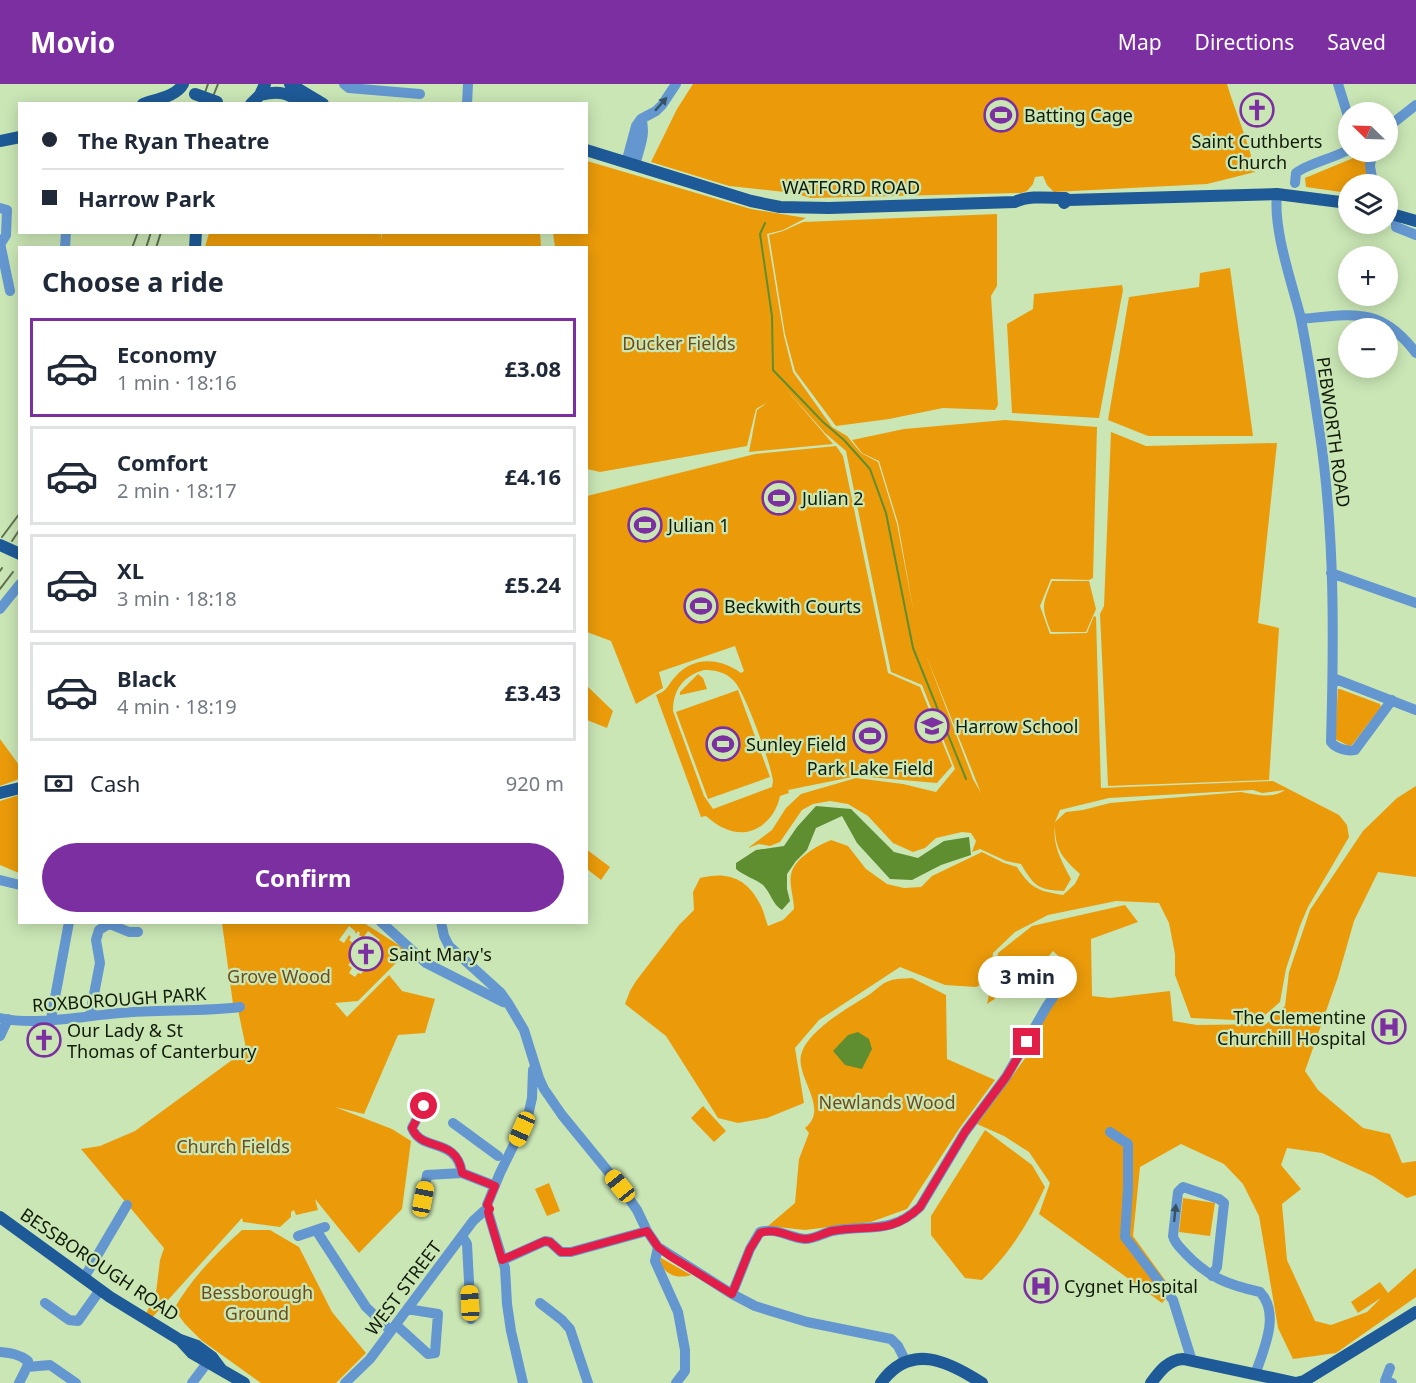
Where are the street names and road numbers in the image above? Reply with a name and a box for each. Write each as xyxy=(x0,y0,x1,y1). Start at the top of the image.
street label: WATFORD ROAD xyxy=(782,175,920,199)
street label: PEBWORTH ROAD xyxy=(1312,355,1356,509)
street label: ROXBOROUGH PARK xyxy=(31,981,208,1017)
street label: BESSBOROUGH ROAD xyxy=(16,1202,184,1326)
street label: WEST STREET xyxy=(360,1236,446,1340)

